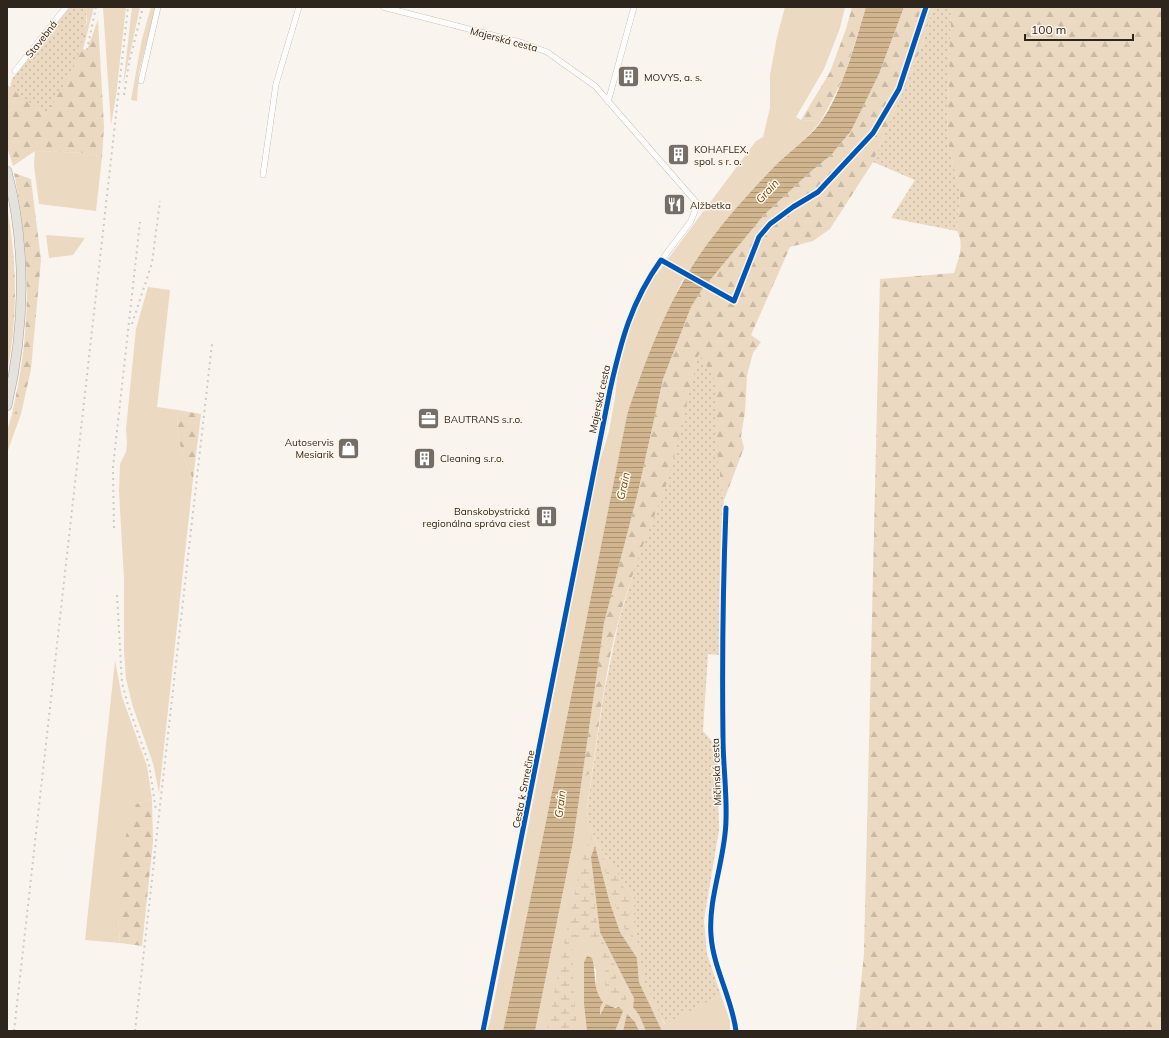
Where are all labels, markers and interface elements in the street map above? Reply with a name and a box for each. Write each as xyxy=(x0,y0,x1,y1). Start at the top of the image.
scale bar xyxy=(1025,16,1133,42)
street label: Stavebná xyxy=(23,18,60,61)
text: 100 m xyxy=(1031,22,1066,37)
street label: Majerská cesta xyxy=(469,24,539,55)
building icon: MOVYS, a. s. xyxy=(616,64,642,90)
place label: MOVYS, a. s. xyxy=(644,71,702,84)
building icon: KOHAFLEX, spol. s r. o. xyxy=(666,142,692,168)
place label: KOHAFLEX, spol. s r. o. xyxy=(694,143,749,168)
water label: Grain xyxy=(753,176,781,206)
restaurant icon: Alžbetka xyxy=(662,192,688,218)
place label: Alžbetka xyxy=(690,199,731,212)
street label: Majerská cesta xyxy=(586,364,613,434)
office icon: BAUTRANS s.r.o. xyxy=(416,406,442,432)
place label: BAUTRANS s.r.o. xyxy=(444,413,522,426)
shop icon: Autoservis Mesiarik xyxy=(336,435,362,461)
place label: Autoservis Mesiarik xyxy=(285,436,335,461)
building icon: Cleaning s.r.o. xyxy=(411,445,437,471)
place label: Cleaning s.r.o. xyxy=(440,452,504,465)
water label: Grain xyxy=(613,471,633,501)
building icon: Banskobystrická regionálna správa ciest xyxy=(533,504,559,530)
place label: Banskobystrická regionálna správa ciest xyxy=(423,505,530,530)
street label: Mičinská cesta xyxy=(709,738,724,806)
street label: Cesta k Smrečine xyxy=(510,749,537,829)
water label: Grain xyxy=(551,789,569,819)

